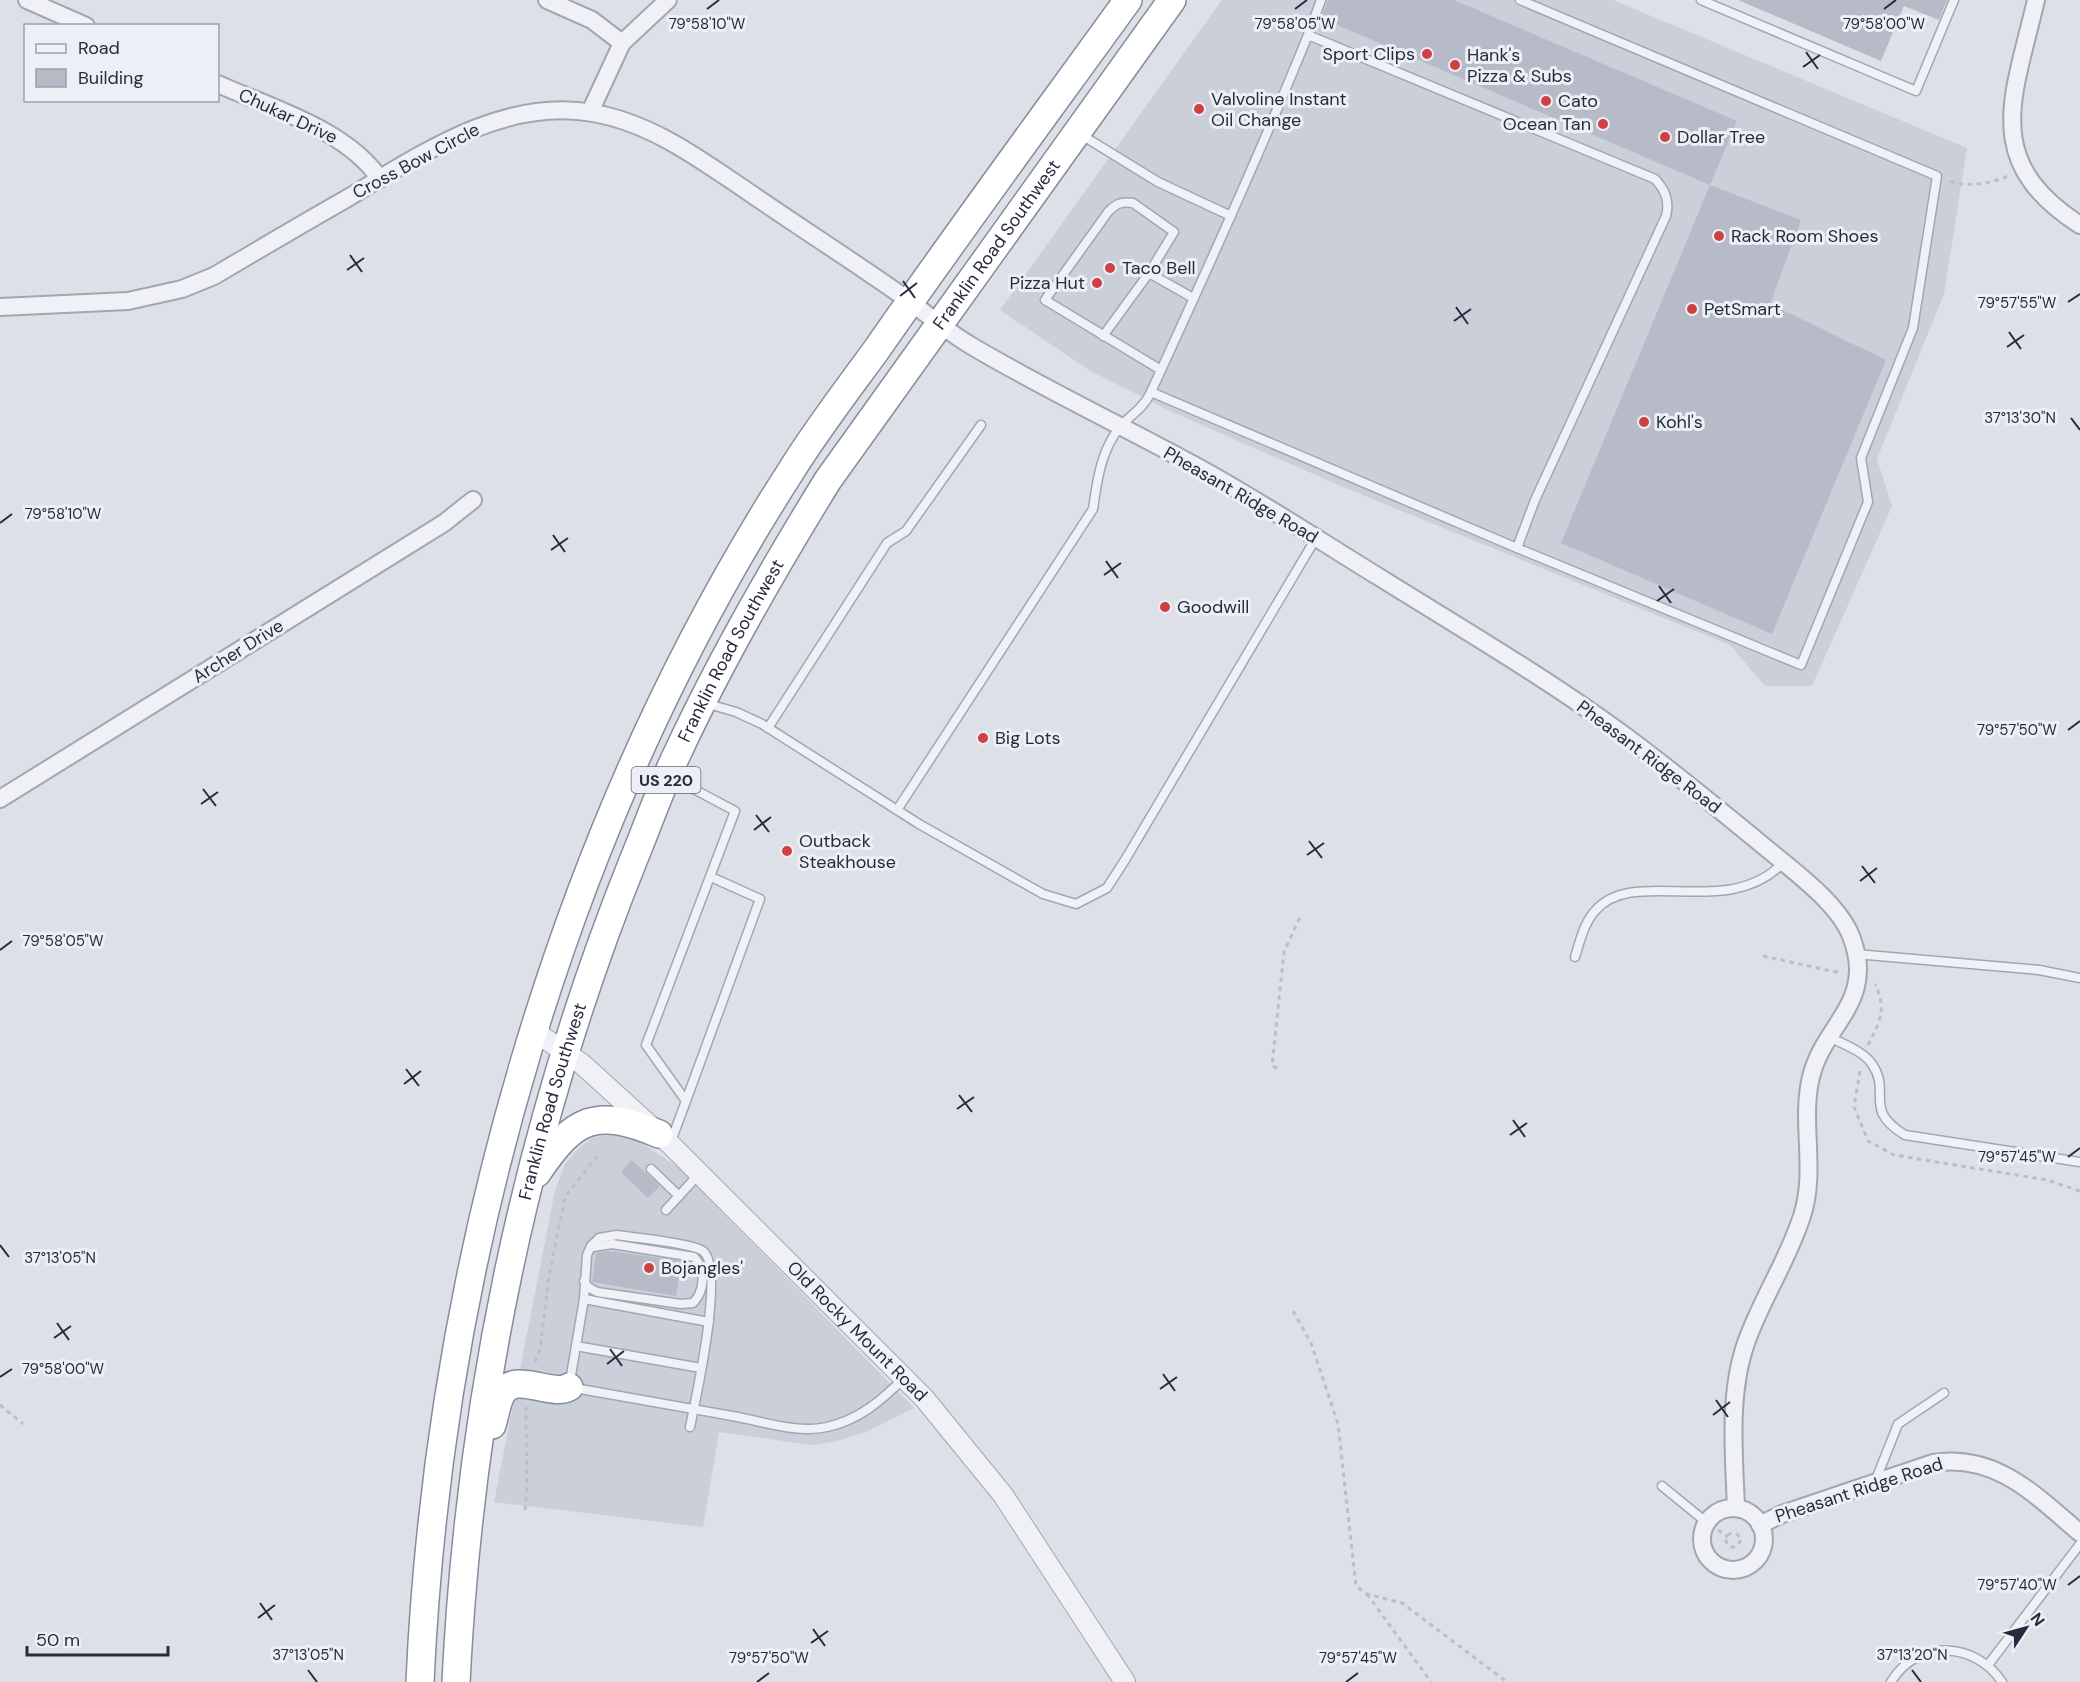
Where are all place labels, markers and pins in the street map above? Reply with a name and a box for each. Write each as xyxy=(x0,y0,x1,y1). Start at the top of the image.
place label: Sport Clips xyxy=(1323,42,1415,66)
place label: Hank's Pizza & Subs xyxy=(1467,43,1572,88)
marker: Sport Clips xyxy=(1420,47,1434,61)
marker: Hank's Pizza & Subs xyxy=(1448,58,1462,72)
place label: Valvoline Instant Oil Change xyxy=(1211,87,1347,132)
place label: Cato xyxy=(1558,89,1598,113)
marker: Cato xyxy=(1539,94,1553,108)
marker: Valvoline Instant Oil Change xyxy=(1192,102,1206,116)
place label: Ocean Tan xyxy=(1503,112,1591,136)
marker: Ocean Tan xyxy=(1596,117,1610,131)
place label: Dollar Tree xyxy=(1677,125,1765,149)
marker: Dollar Tree xyxy=(1658,130,1672,144)
place label: Rack Room Shoes xyxy=(1731,224,1878,248)
marker: Rack Room Shoes xyxy=(1712,229,1726,243)
place label: Taco Bell xyxy=(1122,256,1195,280)
marker: Taco Bell xyxy=(1103,261,1117,275)
place label: Pizza Hut xyxy=(1010,271,1085,295)
marker: Pizza Hut xyxy=(1090,276,1104,290)
place label: PetSmart xyxy=(1704,297,1781,321)
marker: PetSmart xyxy=(1685,302,1699,316)
place label: Kohl's xyxy=(1656,410,1703,434)
marker: Kohl's xyxy=(1637,415,1651,429)
place label: Goodwill xyxy=(1177,595,1249,619)
marker: Goodwill xyxy=(1158,600,1172,614)
place label: Big Lots xyxy=(995,726,1061,750)
marker: Big Lots xyxy=(976,731,990,745)
place label: Outback Steakhouse xyxy=(799,829,896,874)
marker: Outback Steakhouse xyxy=(780,844,794,858)
place label: Bojangles' xyxy=(661,1256,743,1280)
marker: Bojangles' xyxy=(642,1261,656,1275)

